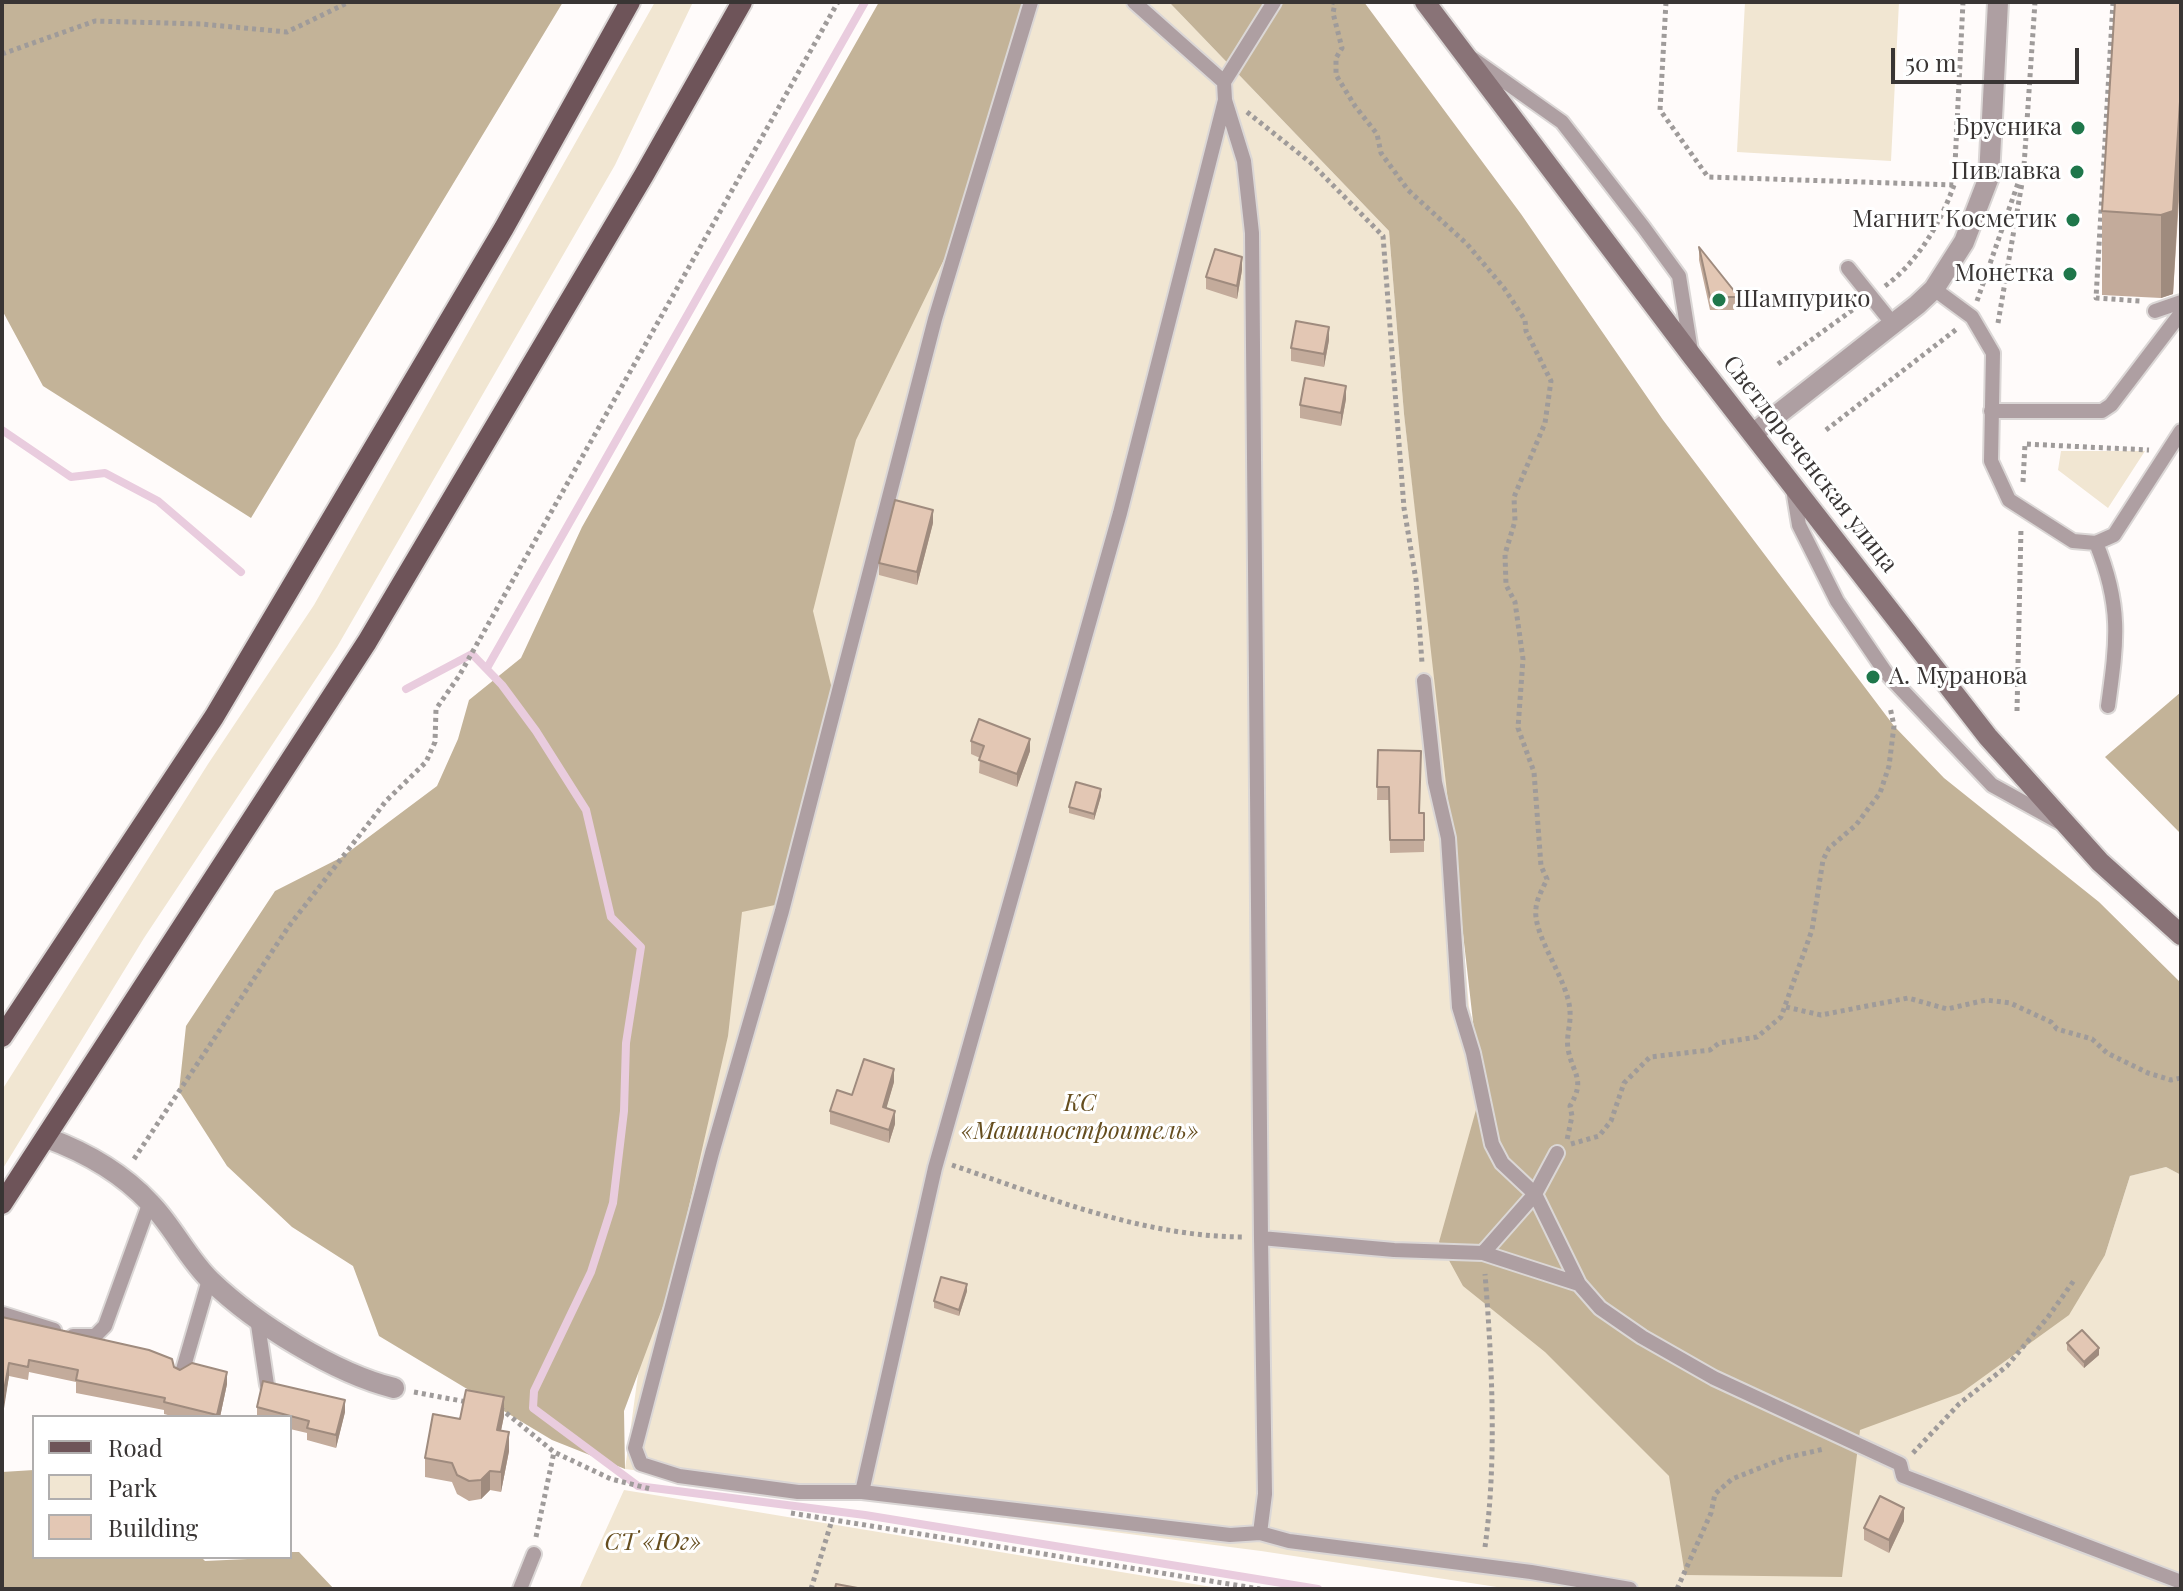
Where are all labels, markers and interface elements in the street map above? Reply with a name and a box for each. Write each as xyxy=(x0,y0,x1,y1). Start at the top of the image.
scale bar xyxy=(1895,32,2083,82)
text: 50 m xyxy=(1905,46,1957,78)
place label: Брусника xyxy=(1955,114,2062,142)
marker: Брусника xyxy=(2069,119,2087,137)
place label: Пивлавка xyxy=(1951,158,2061,186)
marker: Пивлавка xyxy=(2068,163,2086,181)
place label: Магнит Косметик xyxy=(1852,206,2057,234)
marker: Магнит Косметик xyxy=(2064,211,2082,229)
place label: Монетка xyxy=(1955,260,2054,288)
marker: Монетка xyxy=(2061,265,2079,283)
place label: Шампурико xyxy=(1735,286,1870,314)
marker: Шампурико xyxy=(1710,291,1728,309)
street label: Светлореченская улица xyxy=(1716,350,1904,578)
place label: А. Муранова xyxy=(1889,663,2028,691)
marker: А. Муранова xyxy=(1864,668,1882,686)
park label: КС «Машиностроитель» xyxy=(961,1090,1199,1146)
legend xyxy=(32,1415,292,1559)
text: Road xyxy=(108,1431,163,1463)
text: Park xyxy=(108,1471,157,1503)
text: Building xyxy=(108,1511,198,1543)
park label: СТ «Юг» xyxy=(605,1529,701,1557)

